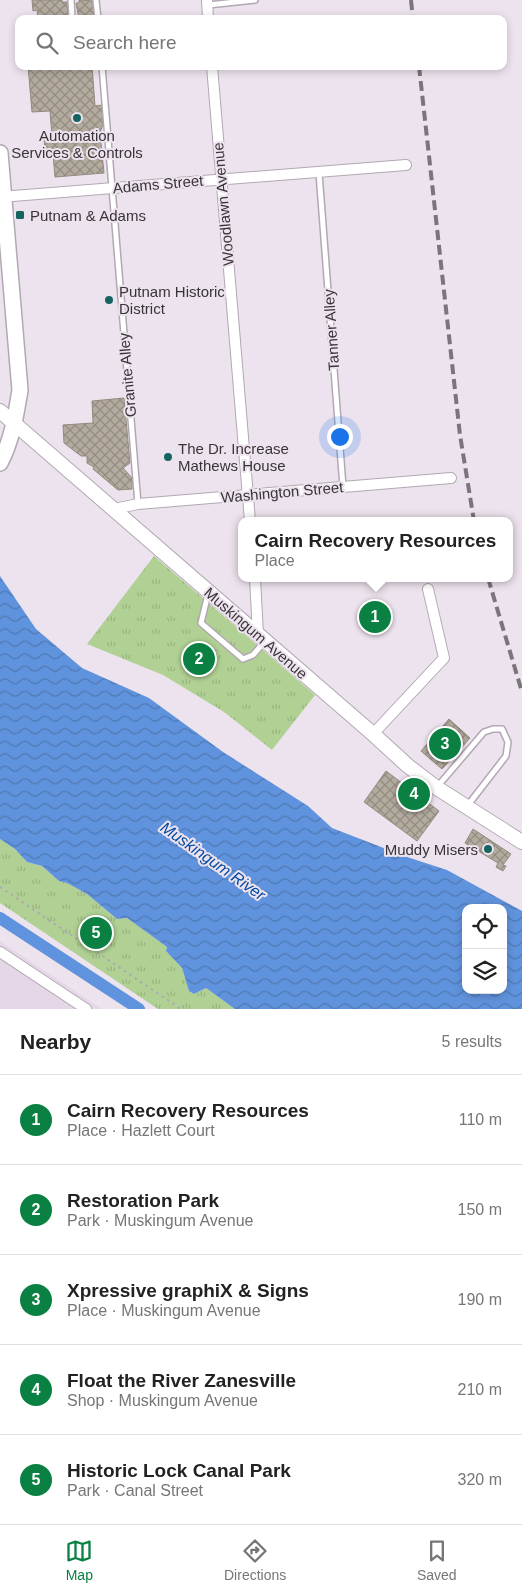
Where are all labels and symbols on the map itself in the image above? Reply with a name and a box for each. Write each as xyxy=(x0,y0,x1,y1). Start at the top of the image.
marker: Automation Services & Controls xyxy=(71,112,83,124)
place label: Automation Services & Controls xyxy=(11,127,143,161)
street label: Woodlawn Avenue xyxy=(209,142,237,266)
street label: Adams Street xyxy=(112,171,205,196)
place label: Putnam & Adams xyxy=(30,207,146,224)
marker: Putnam & Adams xyxy=(14,209,26,221)
place label: Putnam Historic District xyxy=(119,283,225,317)
street label: Tanner Alley xyxy=(320,288,342,371)
marker: Putnam Historic District xyxy=(103,294,115,306)
street label: Granite Alley xyxy=(115,331,139,418)
your location xyxy=(327,424,353,450)
place label: The Dr. Increase Mathews House xyxy=(178,440,289,474)
marker: The Dr. Increase Mathews House xyxy=(162,451,174,463)
street label: Washington Street xyxy=(220,478,345,506)
street label: Muskingum Avenue xyxy=(201,584,311,682)
pin: 1 xyxy=(359,598,391,636)
pin: 2 xyxy=(183,640,215,678)
pin: 3 xyxy=(429,725,461,763)
pin: 4 xyxy=(398,775,430,813)
water label: Muskingum River xyxy=(158,819,269,904)
place label: Muddy Misers xyxy=(385,841,478,858)
marker: Muddy Misers xyxy=(482,843,494,855)
pin: 5 xyxy=(80,914,112,952)

